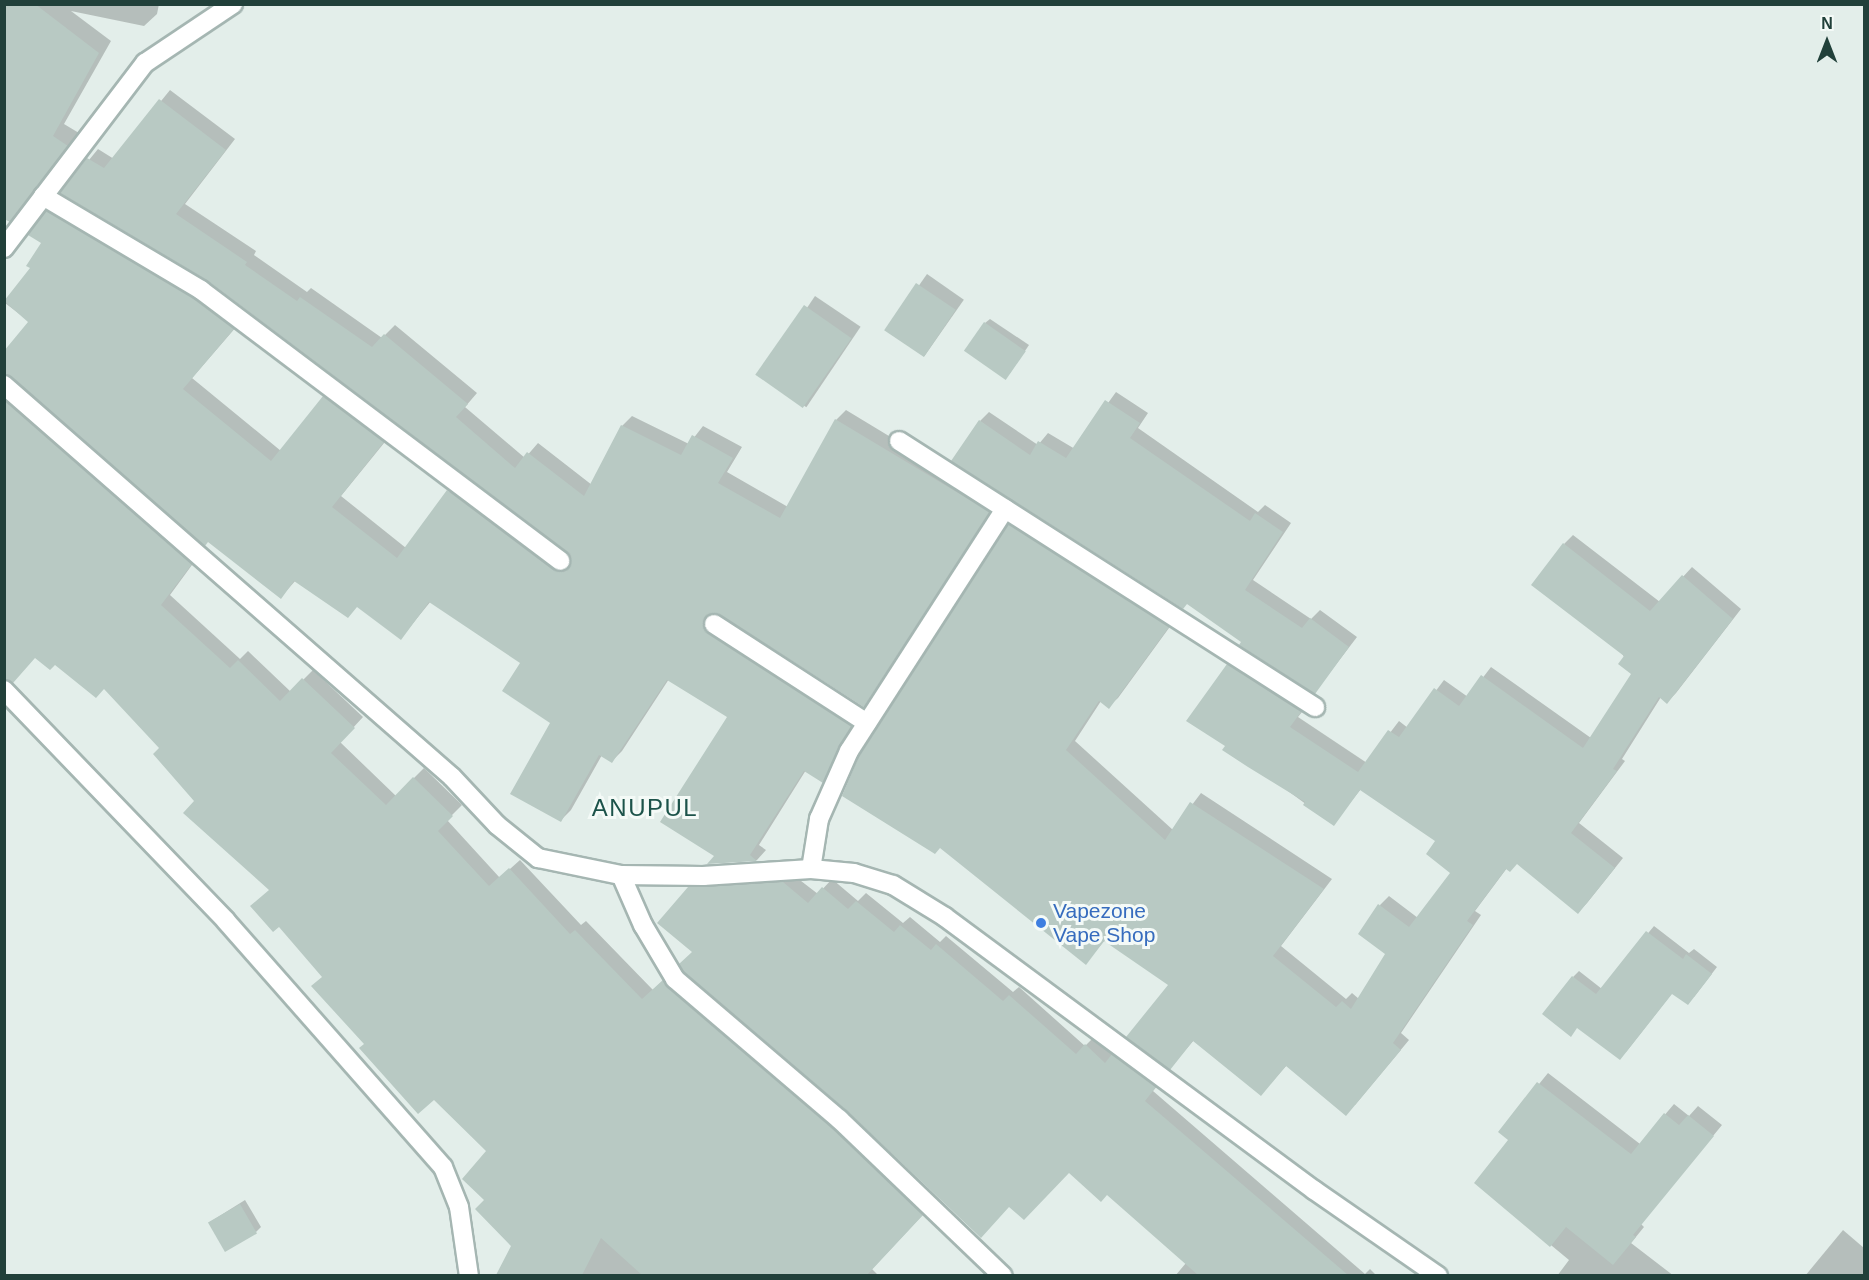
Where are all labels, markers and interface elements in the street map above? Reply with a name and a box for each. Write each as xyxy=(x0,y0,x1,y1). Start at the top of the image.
north arrow xyxy=(1797,12,1857,72)
text: N xyxy=(1821,15,1833,32)
district label: ANUPUL xyxy=(592,794,698,822)
place label: Vapezone Vape Shop xyxy=(1053,898,1155,948)
marker: Vapezone Vape Shop xyxy=(1034,916,1048,930)

